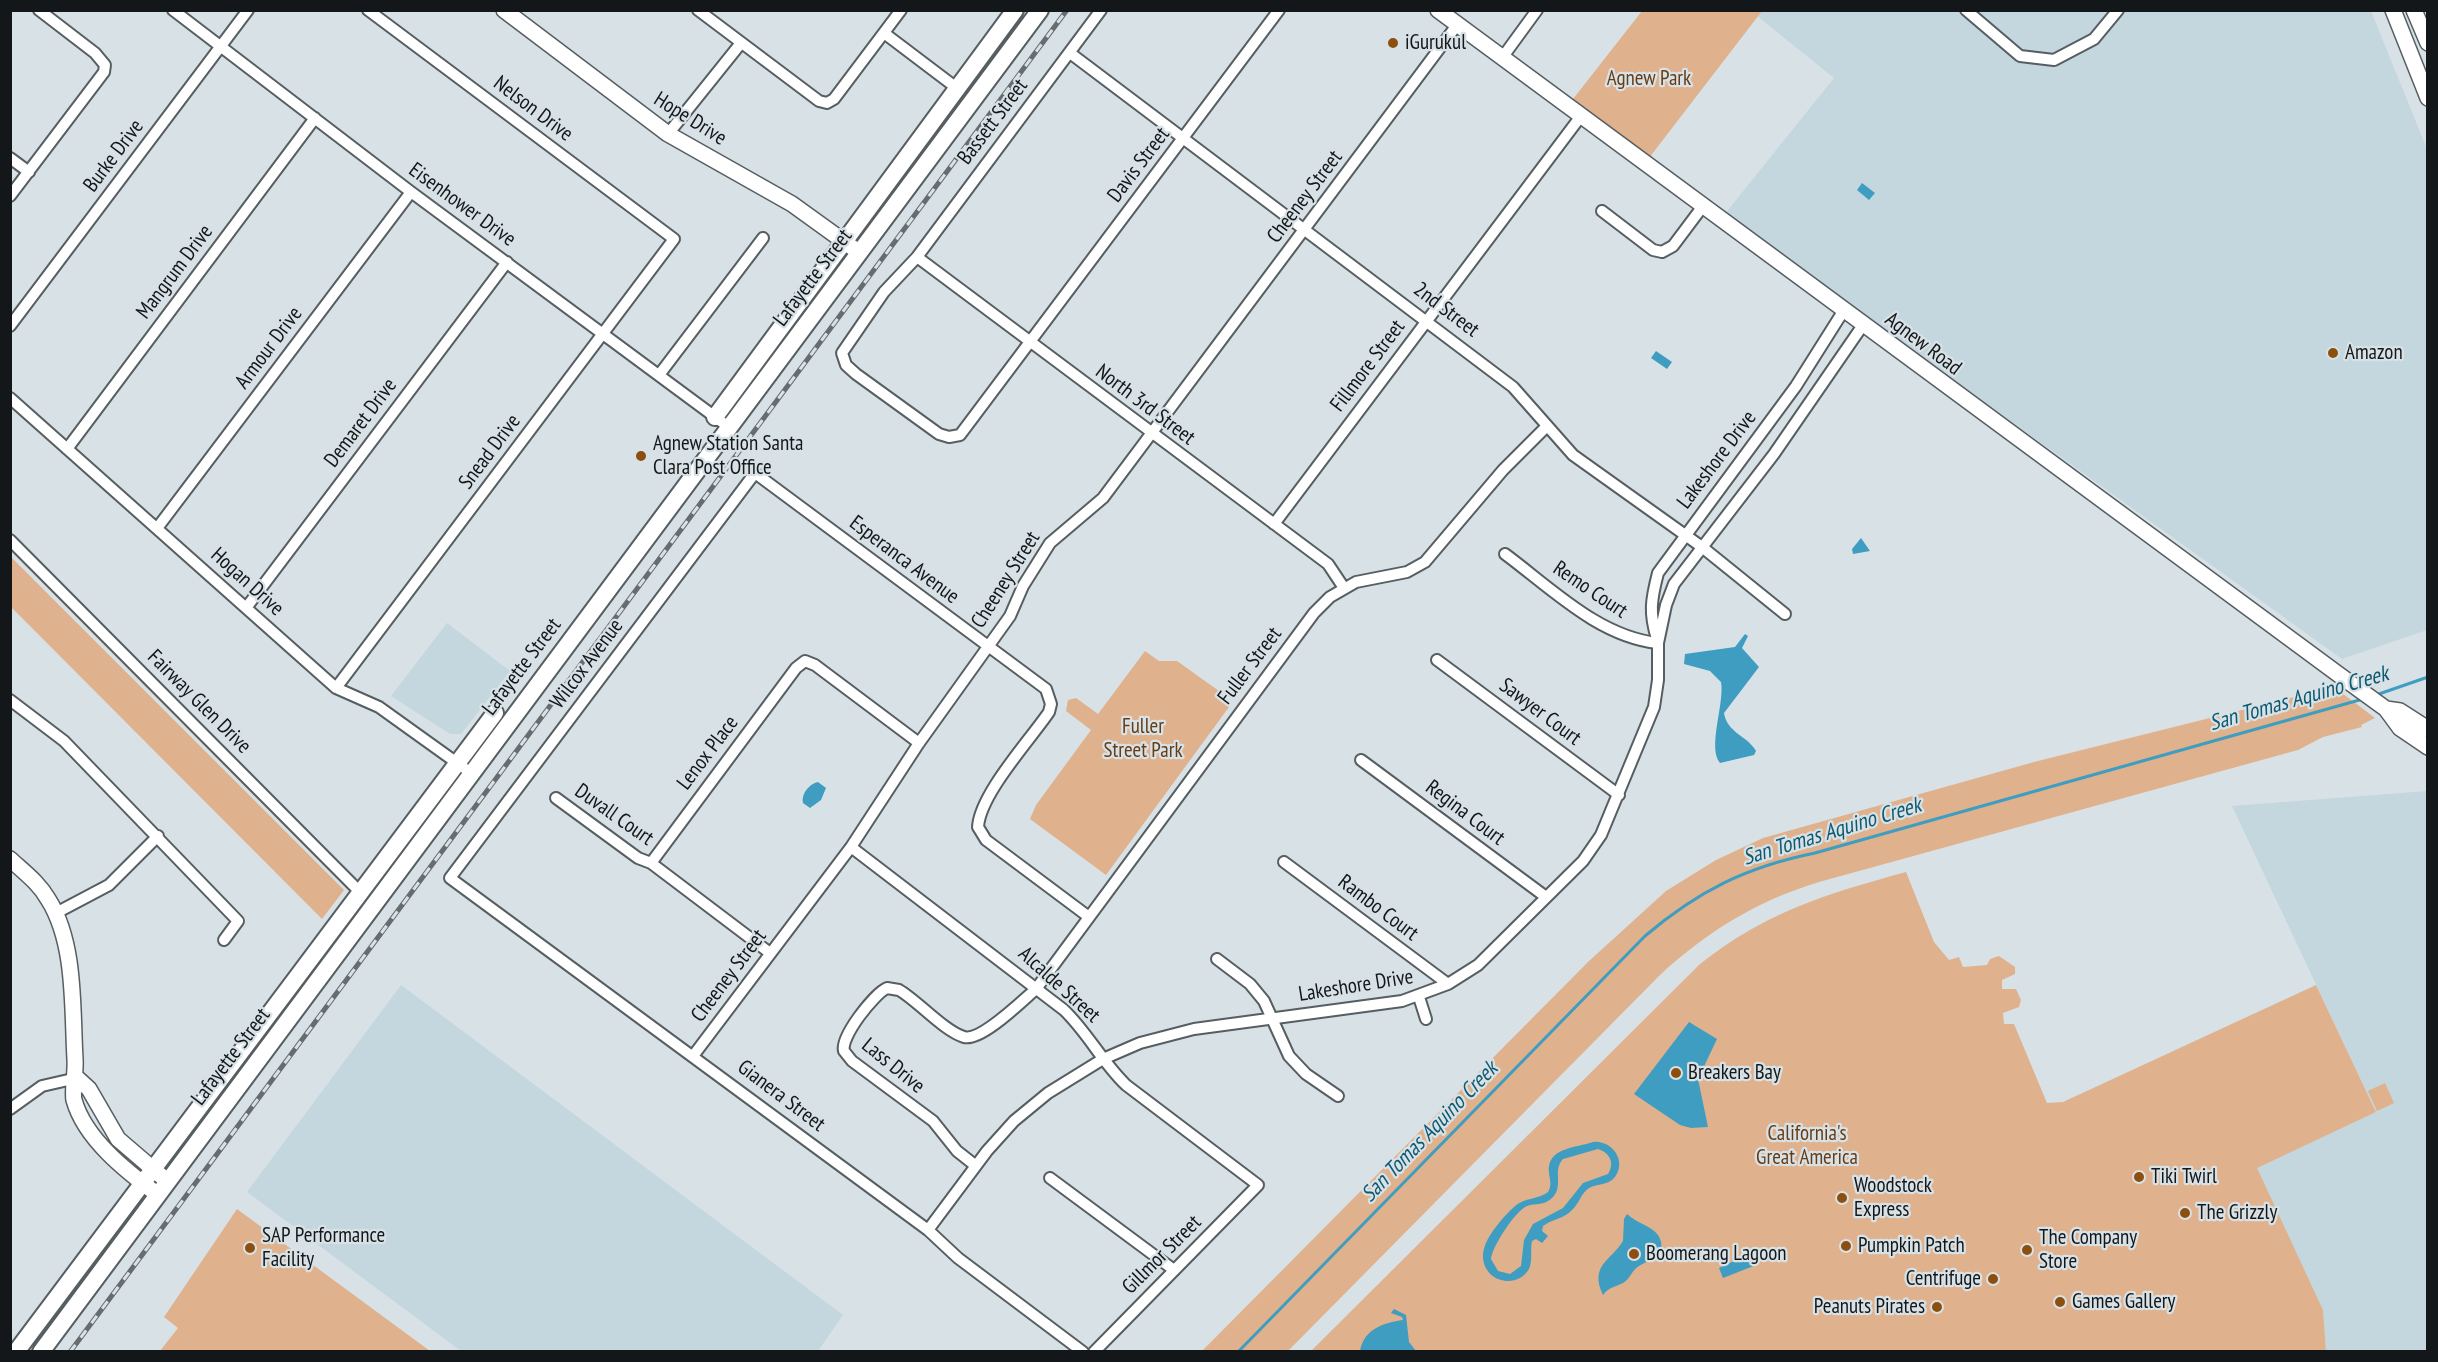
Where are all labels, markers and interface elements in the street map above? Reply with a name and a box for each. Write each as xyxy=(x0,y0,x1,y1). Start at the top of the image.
place label: iGurukul xyxy=(1405,30,1466,56)
marker: iGurukul xyxy=(1386,36,1400,50)
park label: Agnew Park xyxy=(1607,66,1691,92)
street label: Nelson Drive xyxy=(488,71,578,147)
street label: Bassett Street xyxy=(953,74,1033,170)
street label: Hope Drive xyxy=(649,87,731,151)
street label: Burke Drive xyxy=(79,115,149,197)
street label: Davis Street xyxy=(1103,123,1175,207)
street label: Cheeney Street xyxy=(1262,146,1348,248)
street label: Eisenhower Drive xyxy=(404,158,520,252)
street label: Mangrum Drive xyxy=(131,220,219,324)
street label: Lafayette Street xyxy=(768,224,858,332)
street label: 2nd Street xyxy=(1408,277,1484,343)
street label: Armour Drive xyxy=(230,302,308,394)
street label: Agnew Road xyxy=(1880,307,1966,381)
street label: Fillmore Street xyxy=(1325,315,1411,417)
place label: Amazon xyxy=(2345,340,2403,366)
marker: Amazon xyxy=(2326,346,2340,360)
street label: North 3rd Street xyxy=(1090,359,1200,451)
street label: Demaret Drive xyxy=(319,374,403,472)
street label: Lakeshore Drive xyxy=(1672,406,1762,514)
street label: Snead Drive xyxy=(454,410,526,494)
place label: Agnew Station Santa Clara Post Office xyxy=(653,431,803,481)
marker: Agnew Station Santa Clara Post Office xyxy=(634,449,648,463)
street label: Esperanca Avenue xyxy=(844,511,964,609)
street label: Cheeney Street xyxy=(966,527,1046,633)
street label: Hogan Drive xyxy=(205,543,289,621)
street label: Remo Court xyxy=(1548,556,1632,624)
street label: Lafayette Street xyxy=(477,613,567,721)
street label: Wilcox Avenue xyxy=(545,614,629,714)
street label: Fuller Street xyxy=(1213,623,1287,709)
street label: Fairway Glen Drive xyxy=(142,645,256,759)
water label: San Tomas Aquino Creek xyxy=(2206,661,2392,737)
street label: Sawyer Court xyxy=(1494,673,1586,751)
street label: Lenox Place xyxy=(672,711,744,795)
park label: Fuller Street Park xyxy=(1103,714,1183,764)
street label: Regina Court xyxy=(1420,775,1510,851)
street label: Duvall Court xyxy=(570,779,658,851)
water label: San Tomas Aquino Creek xyxy=(1740,792,1924,872)
street label: Rambo Court xyxy=(1333,870,1423,946)
street label: Cheeney Street xyxy=(686,925,772,1027)
street label: Alcalde Street xyxy=(1013,942,1105,1028)
street label: Lakeshore Drive xyxy=(1297,964,1415,1008)
street label: Lafayette Street xyxy=(186,1003,276,1111)
street label: Lass Drive xyxy=(856,1033,930,1099)
street label: Gianera Street xyxy=(732,1055,830,1137)
water label: San Tomas Aquino Creek xyxy=(1356,1056,1504,1208)
place label: Breakers Bay xyxy=(1688,1060,1781,1086)
marker: Breakers Bay xyxy=(1669,1066,1683,1080)
park label: California's Great America xyxy=(1756,1121,1858,1171)
place label: Tiki Twirl xyxy=(2151,1164,2217,1190)
marker: Tiki Twirl xyxy=(2132,1170,2146,1184)
place label: Woodstock Express xyxy=(1854,1173,1932,1223)
marker: Woodstock Express xyxy=(1835,1191,1849,1205)
place label: The Grizzly xyxy=(2197,1200,2277,1226)
marker: The Grizzly xyxy=(2178,1206,2192,1220)
street label: Gillmor Street xyxy=(1117,1210,1207,1300)
place label: SAP Performance Facility xyxy=(262,1223,385,1273)
place label: The Company Store xyxy=(2039,1225,2137,1275)
place label: Pumpkin Patch xyxy=(1858,1233,1965,1259)
marker: Pumpkin Patch xyxy=(1839,1239,1853,1253)
marker: SAP Performance Facility xyxy=(243,1241,257,1255)
place label: Boomerang Lagoon xyxy=(1646,1241,1787,1267)
marker: The Company Store xyxy=(2020,1243,2034,1257)
marker: Boomerang Lagoon xyxy=(1627,1247,1641,1261)
place label: Centrifuge xyxy=(1906,1266,1981,1292)
marker: Centrifuge xyxy=(1986,1272,2000,1286)
place label: Games Gallery xyxy=(2072,1289,2175,1315)
place label: Peanuts Pirates xyxy=(1814,1294,1925,1320)
marker: Games Gallery xyxy=(2053,1295,2067,1309)
marker: Peanuts Pirates xyxy=(1930,1300,1944,1314)

